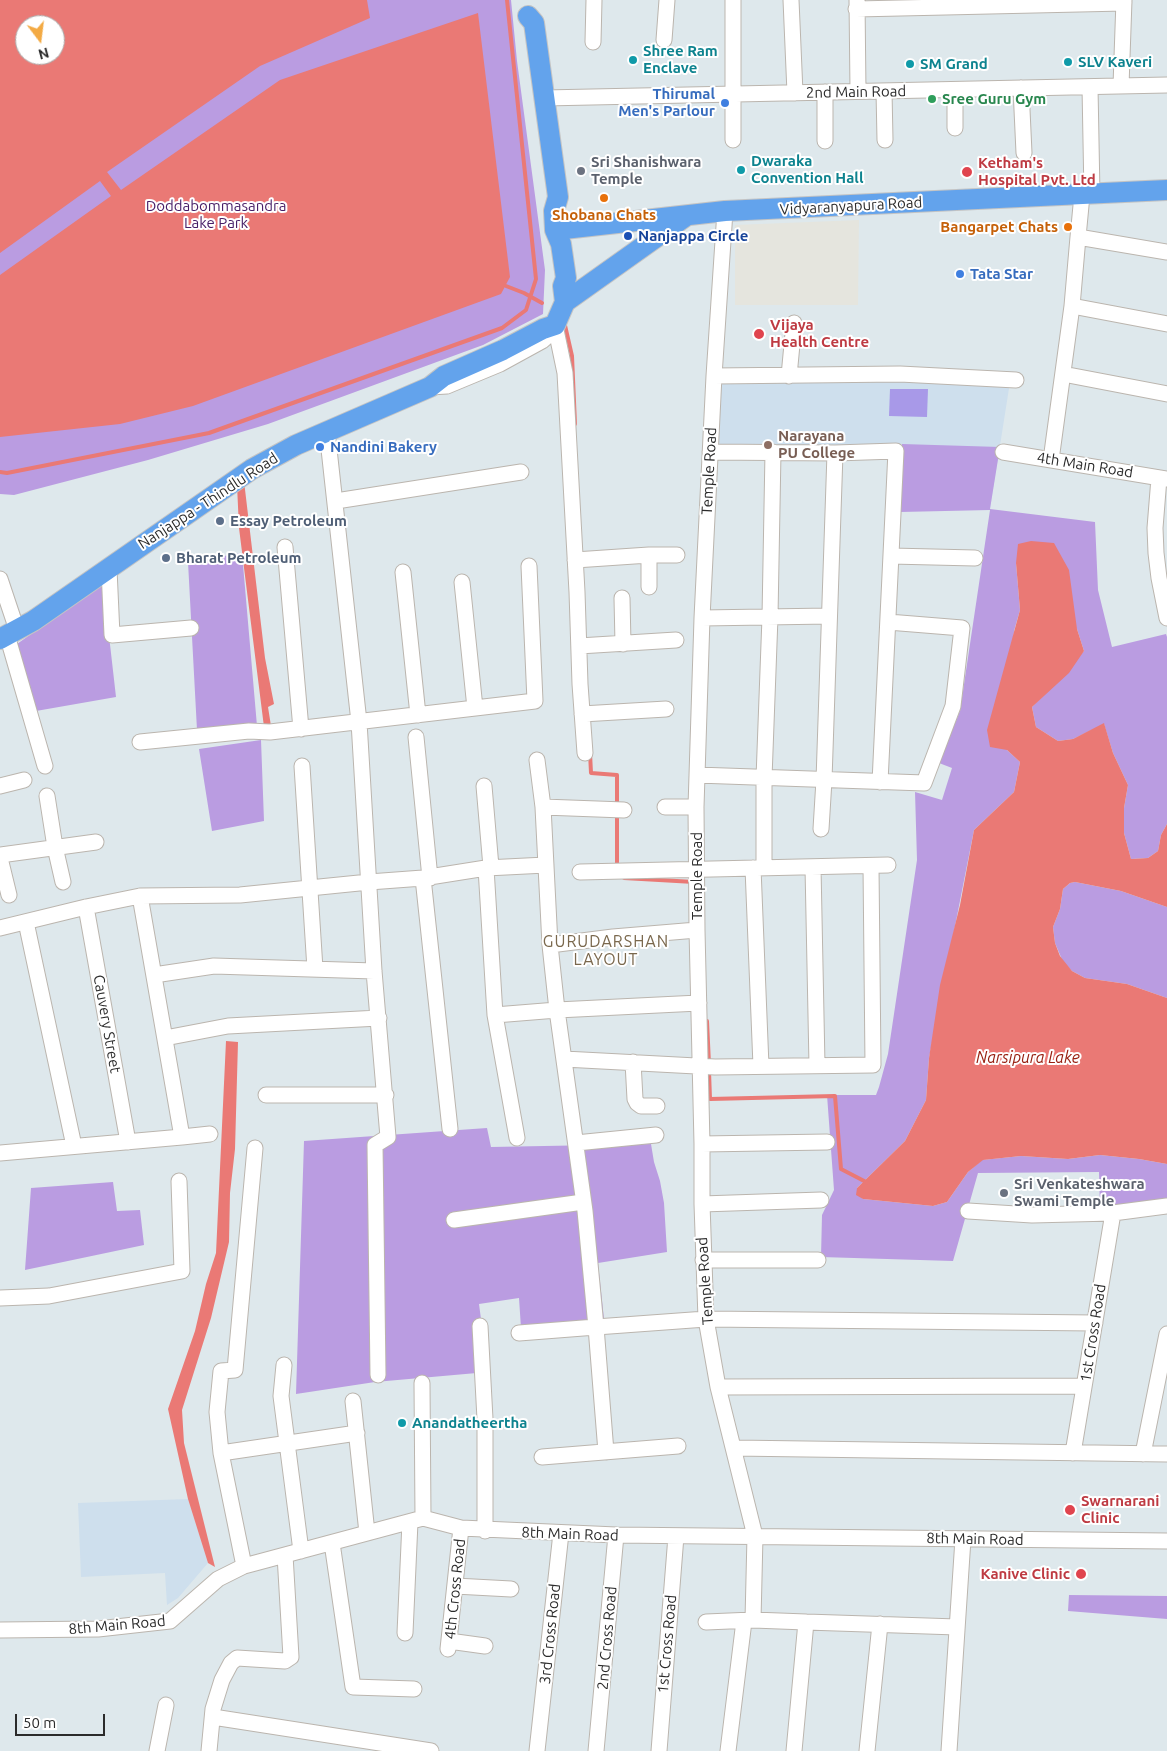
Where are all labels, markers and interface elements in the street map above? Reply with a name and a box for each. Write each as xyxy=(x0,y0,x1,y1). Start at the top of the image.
north arrow xyxy=(15,15,65,65)
place label: Shree Ram Enclave xyxy=(643,42,718,77)
text: N xyxy=(37,44,51,63)
place label: SLV Kaveri xyxy=(1078,53,1152,71)
marker: Shree Ram Enclave xyxy=(627,54,639,66)
place label: SM Grand xyxy=(920,55,988,73)
marker: SLV Kaveri xyxy=(1062,56,1074,68)
marker: SM Grand xyxy=(904,58,916,70)
street label: 2nd Main Road xyxy=(806,82,906,102)
place label: Thirumal Men's Parlour xyxy=(618,85,715,120)
place label: Sree Guru Gym xyxy=(942,90,1046,108)
marker: Sree Guru Gym xyxy=(926,93,938,105)
marker: Thirumal Men's Parlour xyxy=(719,97,731,109)
place label: Dwaraka Convention Hall xyxy=(751,152,863,187)
place label: Sri Shanishwara Temple xyxy=(591,153,701,188)
place label: Ketham's Hospital Pvt. Ltd xyxy=(978,154,1096,189)
marker: Dwaraka Convention Hall xyxy=(735,164,747,176)
marker: Sri Shanishwara Temple xyxy=(575,165,587,177)
marker: Ketham's Hospital Pvt. Ltd xyxy=(960,165,974,179)
marker: Shobana Chats xyxy=(598,192,610,204)
street label: Vidyaranyapura Road xyxy=(779,193,923,219)
park label: Doddabommasandra Lake Park xyxy=(146,197,286,232)
place label: Shobana Chats xyxy=(552,206,656,224)
place label: Bangarpet Chats xyxy=(940,218,1058,236)
marker: Bangarpet Chats xyxy=(1062,221,1074,233)
place label: Nanjappa Circle xyxy=(638,227,748,245)
marker: Nanjappa Circle xyxy=(622,230,634,242)
place label: Tata Star xyxy=(970,265,1033,283)
marker: Tata Star xyxy=(954,268,966,280)
place label: Vijaya Health Centre xyxy=(770,316,869,351)
marker: Vijaya Health Centre xyxy=(752,327,766,341)
street label: Temple Road xyxy=(698,427,720,515)
place label: Narayana PU College xyxy=(778,427,855,462)
place label: Nandini Bakery xyxy=(330,438,437,456)
marker: Narayana PU College xyxy=(762,439,774,451)
marker: Nandini Bakery xyxy=(314,441,326,453)
street label: 4th Main Road xyxy=(1036,448,1134,482)
street label: Nanjappa - Thindlu Road xyxy=(135,449,281,553)
place label: Essay Petroleum xyxy=(230,512,347,530)
marker: Essay Petroleum xyxy=(214,515,226,527)
place label: Bharat Petroleum xyxy=(176,549,301,567)
marker: Bharat Petroleum xyxy=(160,552,172,564)
street label: Temple Road xyxy=(688,832,706,920)
district label: GURUDARSHAN LAYOUT xyxy=(541,932,671,970)
street label: Cauvery Street xyxy=(89,973,125,1075)
water label: Narsipura Lake xyxy=(976,1048,1080,1068)
place label: Sri Venkateshwara Swami Temple xyxy=(1014,1175,1145,1210)
marker: Sri Venkateshwara Swami Temple xyxy=(998,1187,1010,1199)
street label: Temple Road xyxy=(693,1237,717,1325)
street label: 1st Cross Road xyxy=(1076,1283,1110,1383)
place label: Anandatheertha xyxy=(412,1414,527,1432)
marker: Anandatheertha xyxy=(396,1417,408,1429)
place label: Swarnarani Clinic xyxy=(1081,1492,1159,1527)
marker: Swarnarani Clinic xyxy=(1063,1503,1077,1517)
street label: 8th Main Road xyxy=(521,1523,619,1545)
street label: 8th Main Road xyxy=(926,1529,1024,1549)
street label: 4th Cross Road xyxy=(441,1538,469,1640)
place label: Kanive Clinic xyxy=(981,1565,1070,1583)
marker: Kanive Clinic xyxy=(1074,1567,1088,1581)
street label: 3rd Cross Road xyxy=(536,1583,564,1685)
street label: 2nd Cross Road xyxy=(594,1585,620,1691)
street label: 1st Cross Road xyxy=(654,1594,680,1694)
street label: 8th Main Road xyxy=(68,1612,166,1638)
scale bar xyxy=(18,1704,108,1736)
text: 50 m xyxy=(23,1714,56,1731)

